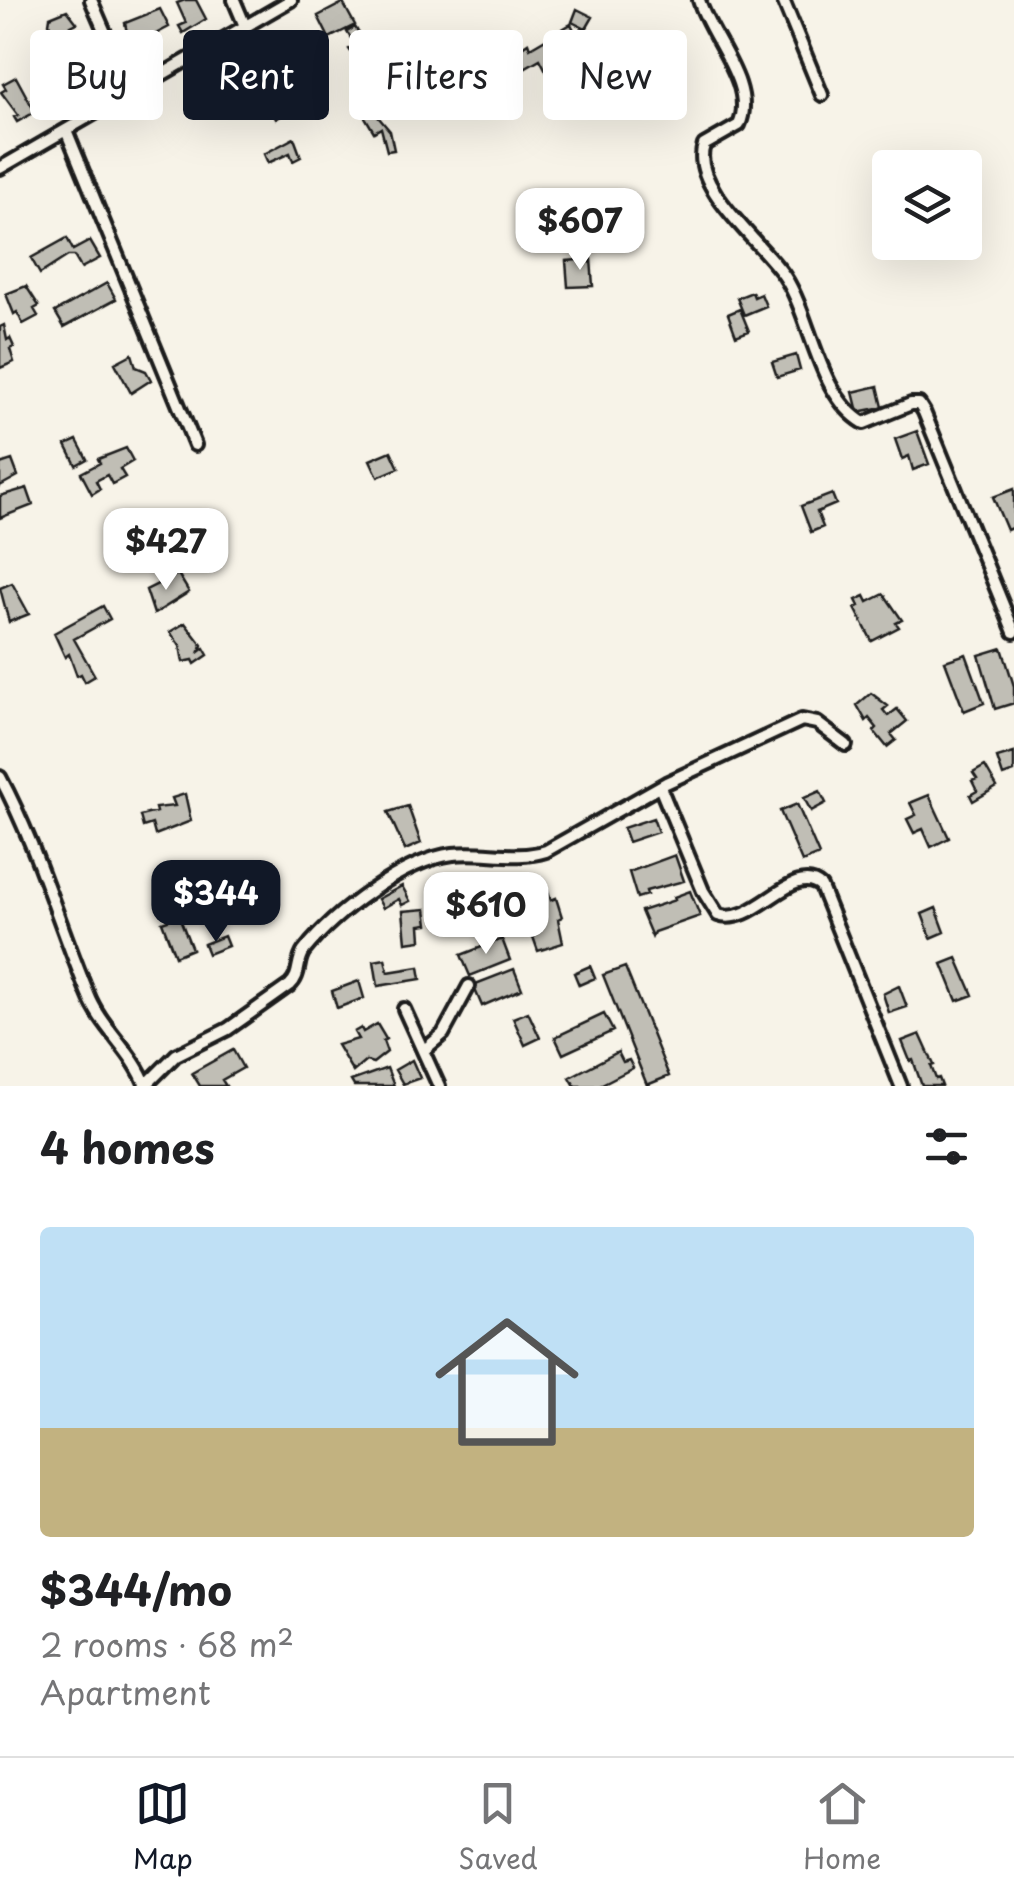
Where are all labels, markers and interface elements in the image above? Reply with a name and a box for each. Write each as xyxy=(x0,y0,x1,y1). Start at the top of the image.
chip: Buy xyxy=(30,30,163,120)
chip: Rent xyxy=(183,30,329,120)
chip: Filters xyxy=(349,30,523,120)
chip: New xyxy=(543,30,687,120)
map controls xyxy=(872,150,982,260)
button: layers xyxy=(872,150,982,260)
pin: $607 xyxy=(521,188,639,273)
text: $607 xyxy=(538,196,623,244)
pin: $427 xyxy=(107,508,225,593)
text: $427 xyxy=(125,516,207,564)
pin: $344 xyxy=(157,860,275,945)
text: $344 xyxy=(173,868,259,916)
pin: $610 xyxy=(427,872,545,957)
text: $610 xyxy=(446,880,526,928)
text: 4 homes xyxy=(40,1115,215,1178)
icon: filters xyxy=(919,1119,974,1174)
icon: home xyxy=(417,1292,597,1472)
text: $344/mo xyxy=(40,1557,232,1620)
text: 2 rooms · 68 m² xyxy=(40,1620,294,1668)
text: Apartment xyxy=(40,1668,211,1716)
tab: Map xyxy=(133,1776,193,1879)
tab: Saved xyxy=(458,1776,538,1879)
tab: Home xyxy=(803,1776,881,1879)

